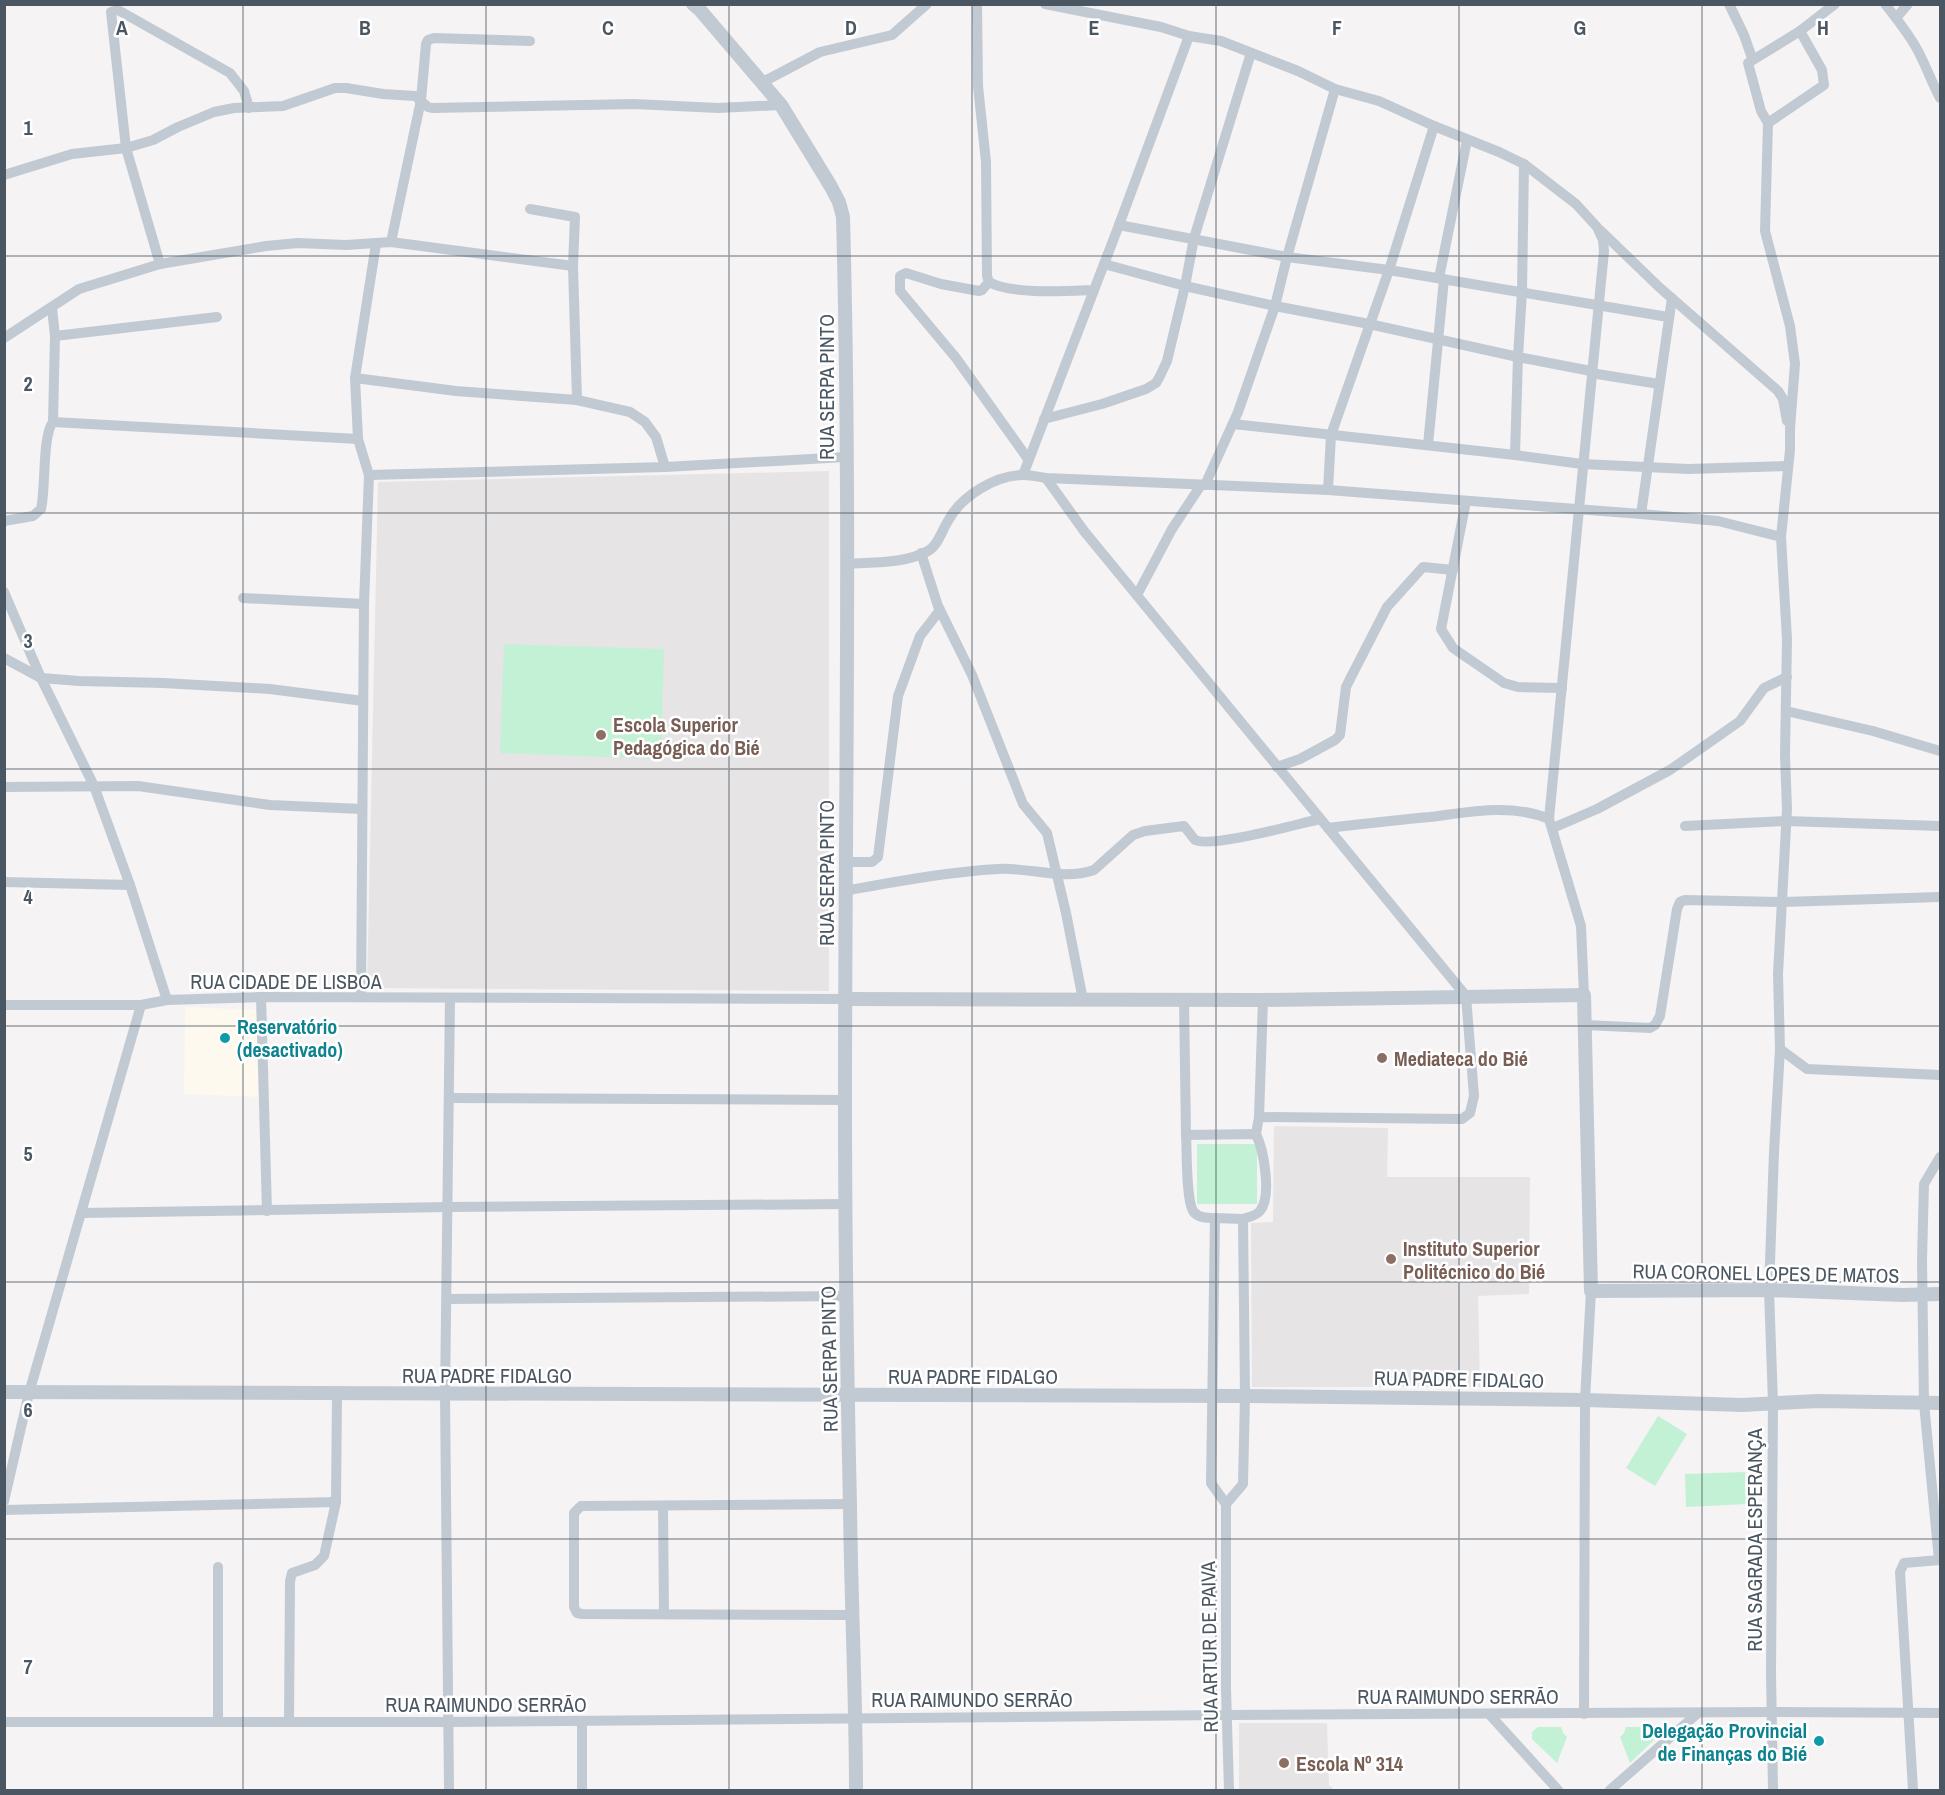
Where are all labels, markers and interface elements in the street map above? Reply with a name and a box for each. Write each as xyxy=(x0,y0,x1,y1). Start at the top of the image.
text: A xyxy=(116,14,128,41)
text: B xyxy=(359,14,371,41)
text: C xyxy=(602,14,614,41)
text: D xyxy=(845,14,857,41)
text: E xyxy=(1089,14,1100,41)
text: F xyxy=(1332,14,1342,41)
text: G xyxy=(1574,14,1586,41)
text: H xyxy=(1817,14,1829,41)
text: 1 xyxy=(23,114,33,141)
street label: RUA SERPA PINTO xyxy=(813,314,840,460)
text: 2 xyxy=(23,370,33,397)
text: 3 xyxy=(23,627,33,654)
place label: Escola Superior Pedagógica do Bié xyxy=(613,711,760,761)
marker: Escola Superior Pedagógica do Bié xyxy=(594,728,608,742)
street label: RUA SERPA PINTO xyxy=(813,800,840,946)
text: 4 xyxy=(23,883,33,910)
street label: RUA CIDADE DE LISBOA xyxy=(190,968,382,995)
place label: Reservatório (desactivado) xyxy=(237,1013,343,1063)
marker: Reservatório (desactivado) xyxy=(218,1031,232,1045)
place label: Mediateca do Bié xyxy=(1394,1045,1528,1072)
marker: Mediateca do Bié xyxy=(1375,1051,1389,1065)
text: 5 xyxy=(23,1140,33,1167)
place label: Instituto Superior Politécnico do Bié xyxy=(1403,1235,1545,1285)
marker: Instituto Superior Politécnico do Bié xyxy=(1384,1252,1398,1266)
street label: RUA CORONEL LOPES DE MATOS xyxy=(1632,1257,1900,1289)
street label: RUA SERPA PINTO xyxy=(814,1286,844,1432)
street label: RUA PADRE FIDALGO xyxy=(402,1362,572,1389)
street label: RUA PADRE FIDALGO xyxy=(888,1363,1058,1390)
street label: RUA PADRE FIDALGO xyxy=(1374,1364,1544,1394)
text: 6 xyxy=(23,1396,33,1423)
street label: RUA SAGRADA ESPERANÇA xyxy=(1741,1428,1768,1652)
street label: RUA ARTUR DE PAIVA xyxy=(1194,1561,1224,1733)
text: 7 xyxy=(23,1653,33,1680)
street label: RUA RAIMUNDO SERRÃO xyxy=(1357,1683,1559,1710)
street label: RUA RAIMUNDO SERRÃO xyxy=(871,1686,1073,1713)
street label: RUA RAIMUNDO SERRÃO xyxy=(385,1691,587,1718)
place label: Delegação Provincial de Finanças do Bié xyxy=(1642,1717,1807,1767)
marker: Delegação Provincial de Finanças do Bié xyxy=(1812,1734,1826,1748)
place label: Escola Nº 314 xyxy=(1296,1750,1403,1777)
marker: Escola Nº 314 xyxy=(1277,1756,1291,1770)

